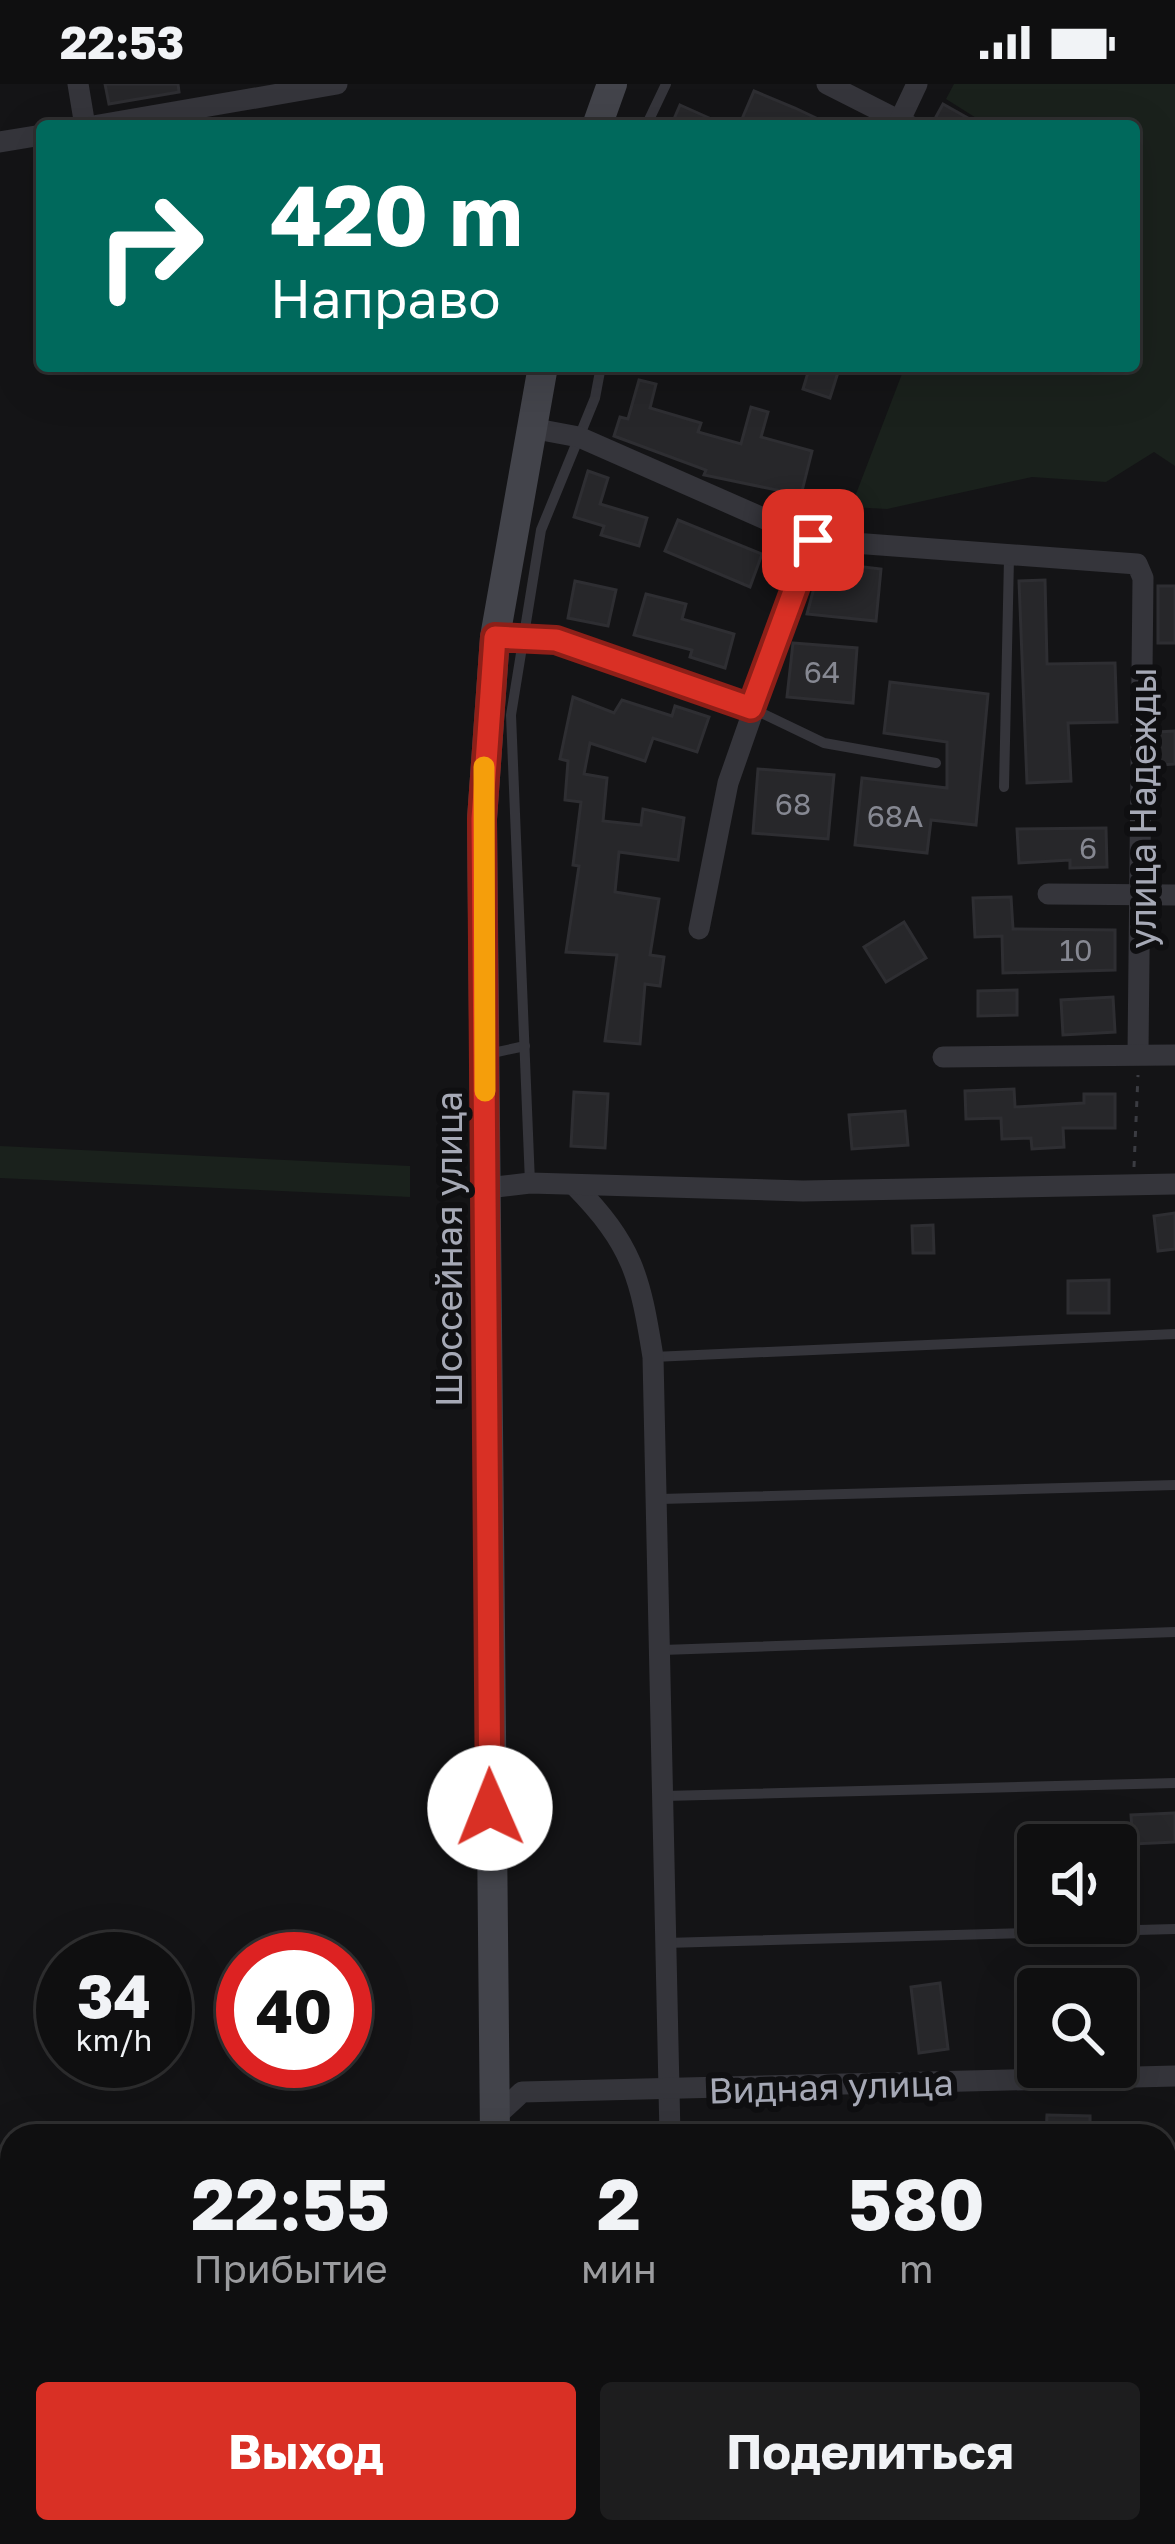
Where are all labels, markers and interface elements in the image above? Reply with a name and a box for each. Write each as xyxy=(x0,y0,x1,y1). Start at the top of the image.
text: 22:53 xyxy=(60,15,184,69)
text: 420 m xyxy=(270,164,523,264)
icon: right xyxy=(72,168,228,324)
text: Направо xyxy=(270,265,501,330)
pin xyxy=(762,489,864,591)
icon: arrive xyxy=(780,507,846,573)
house number: 64 xyxy=(804,654,840,690)
street label: улица Надежды xyxy=(1121,667,1164,949)
house number: 68 xyxy=(775,786,811,822)
house number: 68А xyxy=(867,798,923,834)
house number: 6 xyxy=(1079,830,1097,866)
house number: 10 xyxy=(1059,932,1093,968)
street label: Шоссейная улица xyxy=(427,1091,470,1407)
position arrow xyxy=(427,1745,553,1871)
map controls xyxy=(1017,1824,1137,2088)
button: sound xyxy=(1017,1824,1137,1944)
speed limit sign: 40 xyxy=(216,1932,372,2088)
text: 34 xyxy=(77,1959,151,2031)
button: search xyxy=(1017,1968,1137,2088)
text: km/h xyxy=(76,2022,152,2058)
street label: Видная улица xyxy=(708,2060,954,2112)
text: 22:55 xyxy=(191,2159,390,2246)
text: 2 xyxy=(597,2159,641,2246)
text: 580 xyxy=(848,2159,985,2246)
text: Прибытие xyxy=(193,2245,388,2292)
text: мин xyxy=(581,2245,657,2292)
text: m xyxy=(899,2245,934,2292)
button: Выход xyxy=(36,2382,576,2520)
button: Поделиться xyxy=(600,2382,1140,2520)

